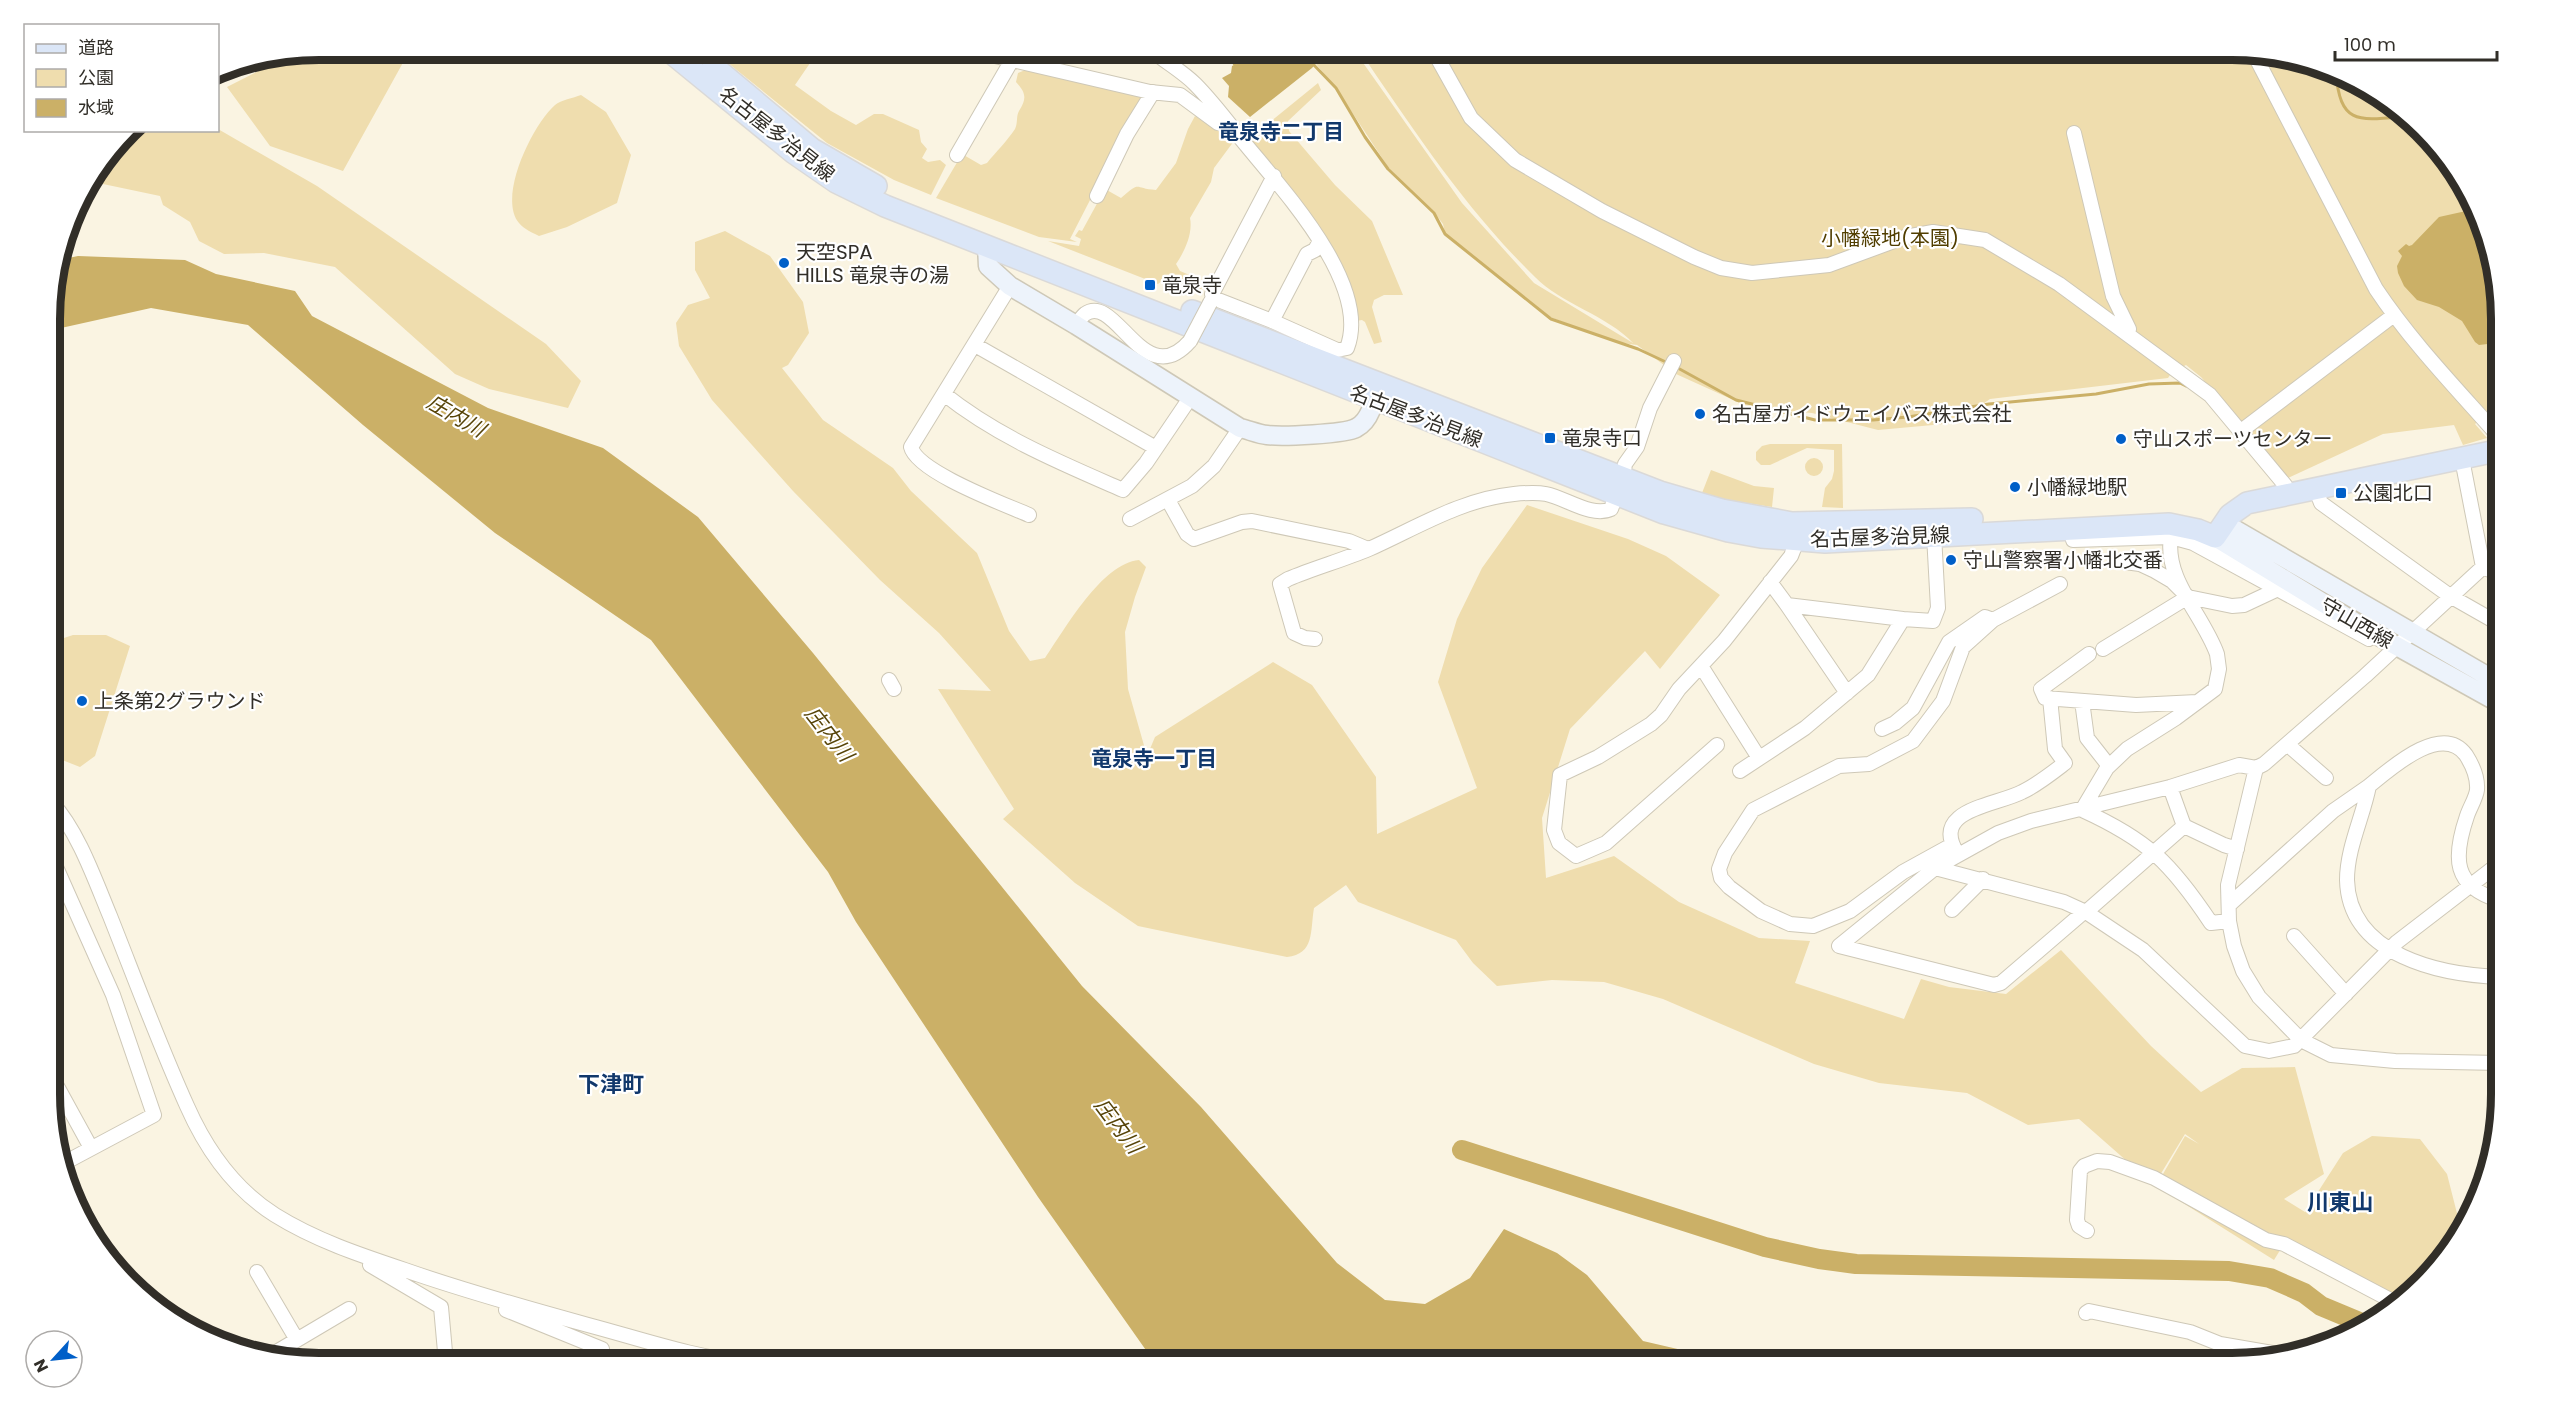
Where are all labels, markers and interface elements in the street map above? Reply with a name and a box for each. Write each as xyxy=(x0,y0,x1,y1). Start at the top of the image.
legend xyxy=(24,24,219,132)
scale bar xyxy=(2335,24,2497,62)
text: 100 m xyxy=(2344,32,2396,57)
text: 道路 xyxy=(78,35,114,60)
text: 公園 xyxy=(78,65,114,90)
street label: 名古屋多治見線 xyxy=(713,80,841,188)
text: 水域 xyxy=(78,95,114,120)
district label: 竜泉寺二丁目 xyxy=(1218,117,1344,146)
park label: 小幡緑地(本園) xyxy=(1821,224,1959,252)
place label: 天空SPA HILLS 竜泉寺の湯 xyxy=(796,238,949,289)
marker: 天空SPA HILLS 竜泉寺の湯 xyxy=(777,256,791,270)
place label: 竜泉寺 xyxy=(1162,271,1222,299)
marker: 竜泉寺 xyxy=(1143,278,1157,292)
street label: 名古屋多治見線 xyxy=(1346,378,1486,454)
water label: 庄内川 xyxy=(422,387,493,445)
place label: 名古屋ガイドウェイバス株式会社 xyxy=(1712,400,2012,428)
marker: 名古屋ガイドウェイバス株式会社 xyxy=(1693,407,1707,421)
place label: 竜泉寺口 xyxy=(1562,424,1642,452)
place label: 守山スポーツセンター xyxy=(2133,425,2333,453)
marker: 竜泉寺口 xyxy=(1543,431,1557,445)
marker: 守山スポーツセンター xyxy=(2114,432,2128,446)
place label: 小幡緑地駅 xyxy=(2027,473,2127,501)
place label: 公園北口 xyxy=(2353,479,2433,507)
marker: 小幡緑地駅 xyxy=(2008,480,2022,494)
marker: 公園北口 xyxy=(2334,486,2348,500)
street label: 名古屋多治見線 xyxy=(1810,521,1950,553)
place label: 守山警察署小幡北交番 xyxy=(1963,546,2163,574)
marker: 守山警察署小幡北交番 xyxy=(1944,553,1958,567)
street label: 守山西線 xyxy=(2315,591,2399,655)
place label: 上条第2グラウンド xyxy=(94,687,266,715)
marker: 上条第2グラウンド xyxy=(75,694,89,708)
water label: 庄内川 xyxy=(799,700,861,769)
district label: 竜泉寺一丁目 xyxy=(1091,744,1217,773)
district label: 下津町 xyxy=(578,1069,644,1100)
water label: 庄内川 xyxy=(1088,1092,1150,1161)
district label: 川東山 xyxy=(2307,1187,2373,1218)
north arrow xyxy=(24,1329,84,1389)
text: N xyxy=(28,1355,54,1376)

